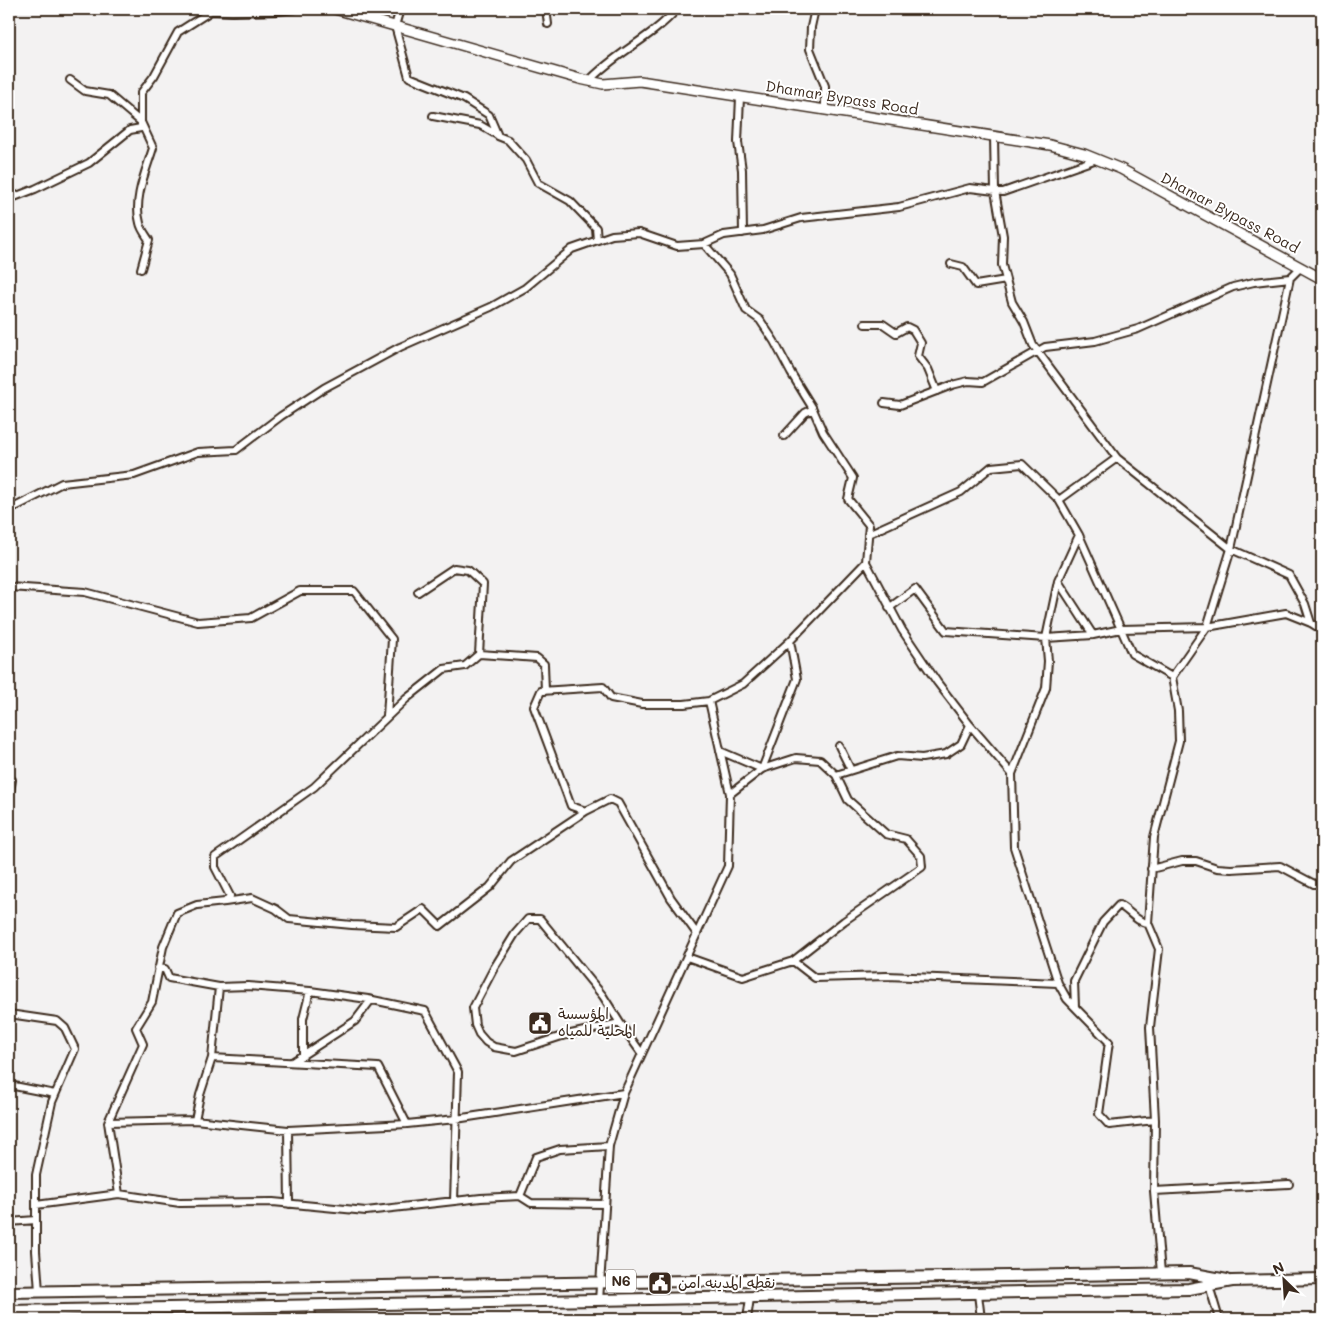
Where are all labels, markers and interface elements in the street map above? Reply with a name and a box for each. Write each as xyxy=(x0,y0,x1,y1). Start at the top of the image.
street label: Dhamar Bypass Road xyxy=(764,75,920,119)
street label: Dhamar Bypass Road xyxy=(1158,167,1303,257)
place label: المؤسسة المحلية للمياه xyxy=(558,1003,636,1040)
public building icon: المؤسسة المحلية للمياه xyxy=(527,1010,553,1036)
north arrow xyxy=(1258,1256,1308,1306)
text: N xyxy=(1269,1257,1287,1279)
road number: N6 xyxy=(606,1270,636,1292)
public building icon: نقطه المدينه امن xyxy=(647,1270,673,1296)
place label: نقطه المدينه امن xyxy=(678,1272,775,1292)

